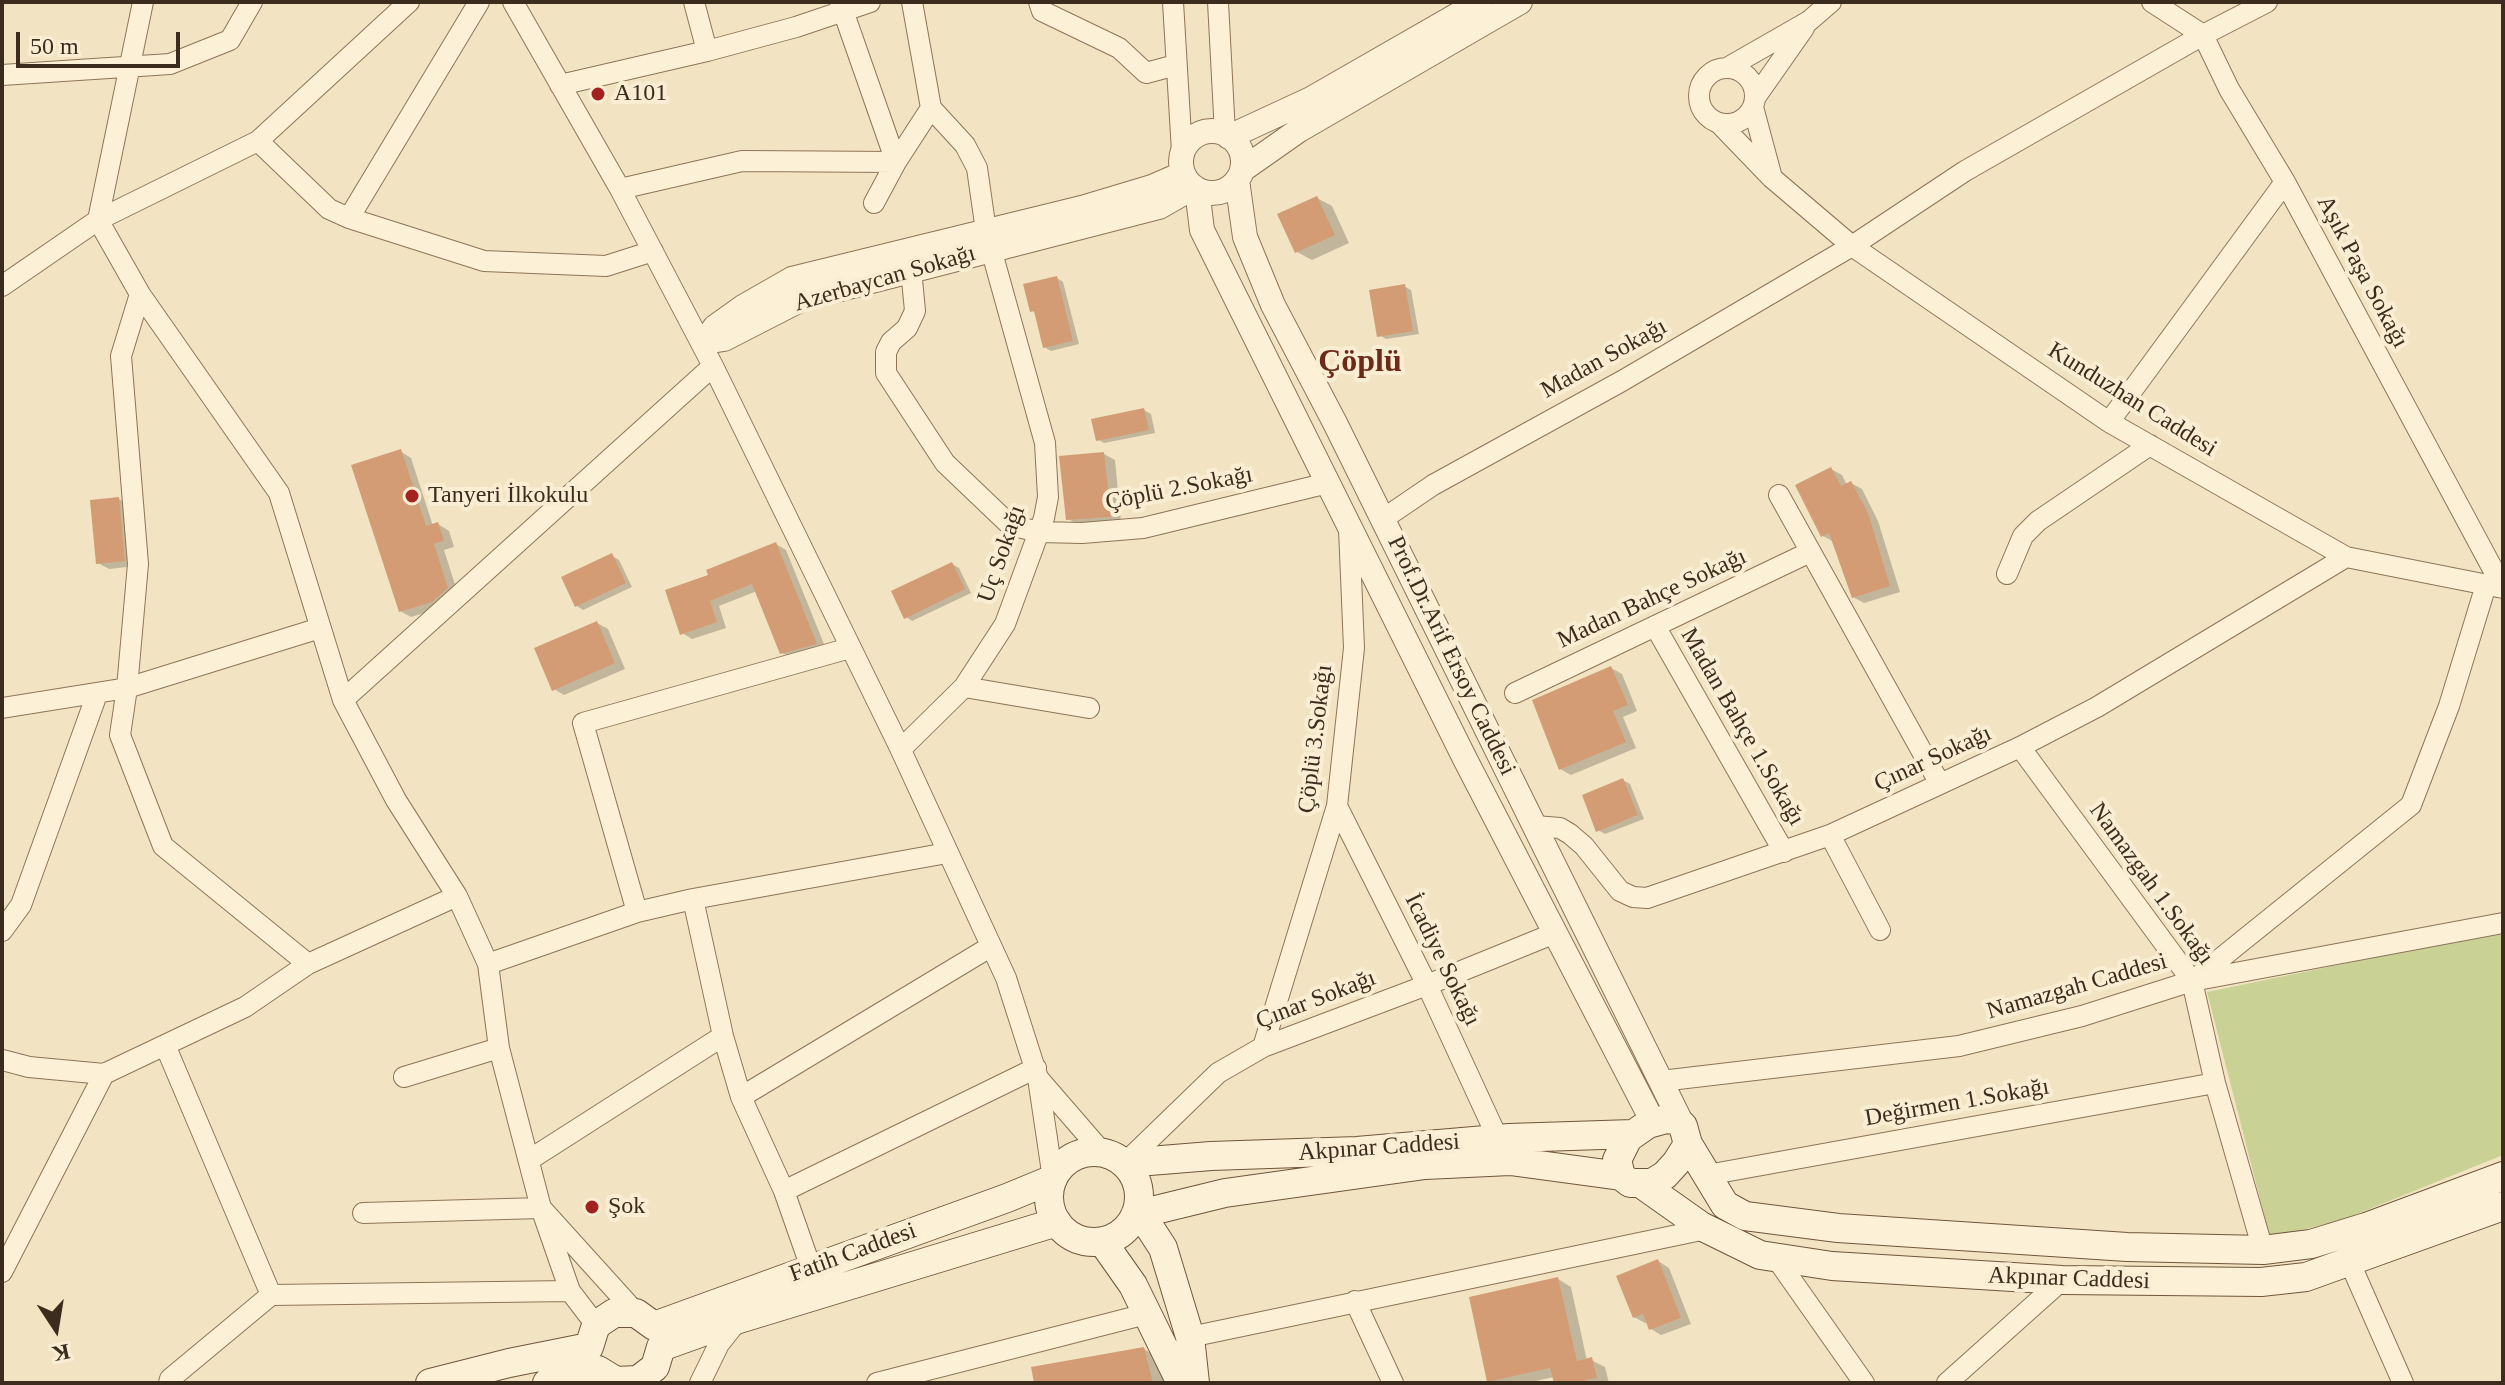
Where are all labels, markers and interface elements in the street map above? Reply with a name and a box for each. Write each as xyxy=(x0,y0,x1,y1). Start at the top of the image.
scale bar xyxy=(20,16,184,66)
text: 50 m xyxy=(30,33,79,59)
place label: A101 xyxy=(614,80,667,108)
marker: A101 xyxy=(589,85,607,103)
street label: Aşık Paşa Sokağı xyxy=(2310,191,2414,353)
street label: Azerbaycan Sokağı xyxy=(791,239,979,319)
street label: Madan Sokağı xyxy=(1536,313,1672,405)
street label: Kunduzhan Caddesi xyxy=(2042,336,2222,464)
district label: Çöplü xyxy=(1318,344,1402,382)
street label: Çöplü 2.Sokağı xyxy=(1103,461,1255,517)
place label: Tanyeri İlkokulu xyxy=(428,482,588,510)
marker: Tanyeri İlkokulu xyxy=(403,487,421,505)
street label: Uç Sokağı xyxy=(972,502,1032,606)
street label: Prof.Dr.Arif Ersoy Caddesi xyxy=(1380,532,1522,780)
street label: Madan Bahçe Sokağı xyxy=(1553,543,1751,655)
street label: Madan Bahçe 1.Sokağı xyxy=(1674,623,1810,831)
street label: Çöplü 3.Sokağı xyxy=(1293,663,1339,815)
street label: Çınar Sokağı xyxy=(1870,719,1996,799)
street label: Namazgah 1.Sokağı xyxy=(2083,797,2219,971)
street label: İcadiye Sokağı xyxy=(1398,889,1486,1031)
street label: Namazgah Caddesi xyxy=(1984,948,2170,1026)
street label: Çınar Sokağı xyxy=(1252,964,1380,1036)
street label: Değirmen 1.Sokağı xyxy=(1863,1073,2051,1133)
street label: Akpınar Caddesi xyxy=(1297,1128,1461,1168)
place label: Şok xyxy=(608,1193,645,1221)
marker: Şok xyxy=(583,1198,601,1216)
street label: Fatih Caddesi xyxy=(786,1217,920,1289)
street label: Akpınar Caddesi xyxy=(1988,1262,2150,1296)
north arrow xyxy=(16,1289,96,1369)
text: K xyxy=(50,1339,72,1367)

